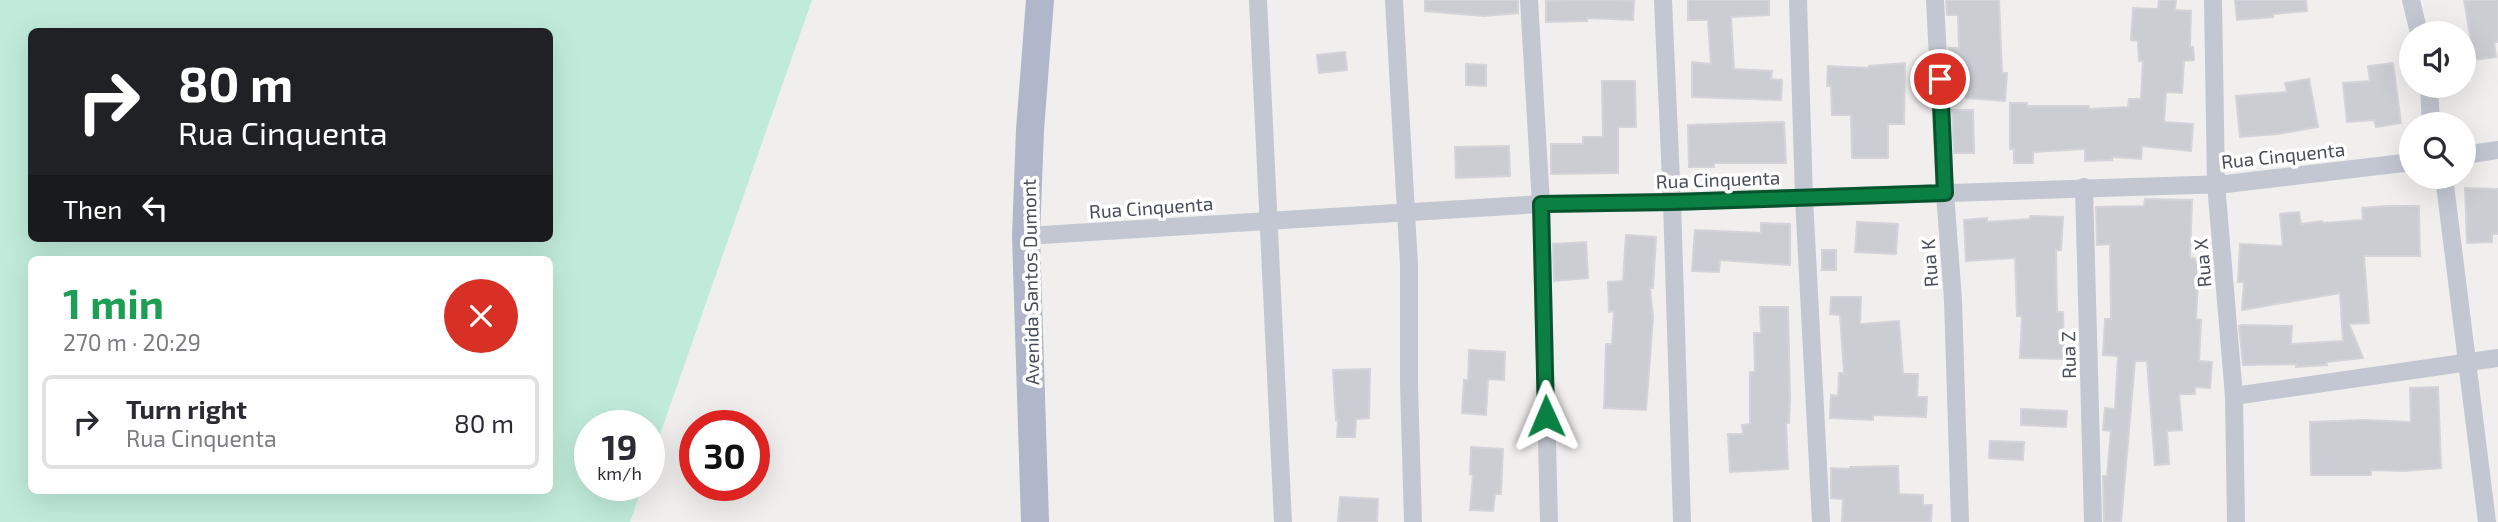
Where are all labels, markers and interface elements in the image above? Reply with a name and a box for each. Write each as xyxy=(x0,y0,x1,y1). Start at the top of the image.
map controls xyxy=(2399,21,2476,189)
button: sound xyxy=(2399,21,2476,98)
pin xyxy=(1910,49,1970,109)
text: 80 m xyxy=(178,53,293,112)
icon: right xyxy=(63,56,154,147)
icon: arrive xyxy=(1921,60,1959,98)
button: search xyxy=(2399,112,2476,189)
text: Rua Cinquenta xyxy=(178,113,388,151)
street label: Rua Cinquenta xyxy=(2220,137,2346,173)
street label: Rua Cinquenta xyxy=(1655,165,1781,193)
street label: Avenida Santos Dumont xyxy=(1017,179,1043,385)
icon: left xyxy=(136,189,174,227)
street label: Rua Cinquenta xyxy=(1088,191,1214,223)
text: Then xyxy=(63,193,122,224)
street label: Rua X xyxy=(2188,237,2216,288)
street label: Rua K xyxy=(1916,238,1942,288)
text: 1 min xyxy=(63,277,164,327)
button: close xyxy=(444,279,518,353)
text: 270 m · 20:29 xyxy=(63,328,201,356)
street label: Rua Z xyxy=(2056,331,2080,379)
position arrow xyxy=(1509,379,1583,453)
text: Turn right xyxy=(126,393,247,424)
icon: right xyxy=(67,403,105,441)
text: 80 m xyxy=(454,407,514,438)
speed limit sign: 30 xyxy=(679,410,770,501)
text: Rua Cinquenta xyxy=(126,424,277,452)
text: 19 xyxy=(602,425,637,467)
text: km/h xyxy=(597,462,642,484)

